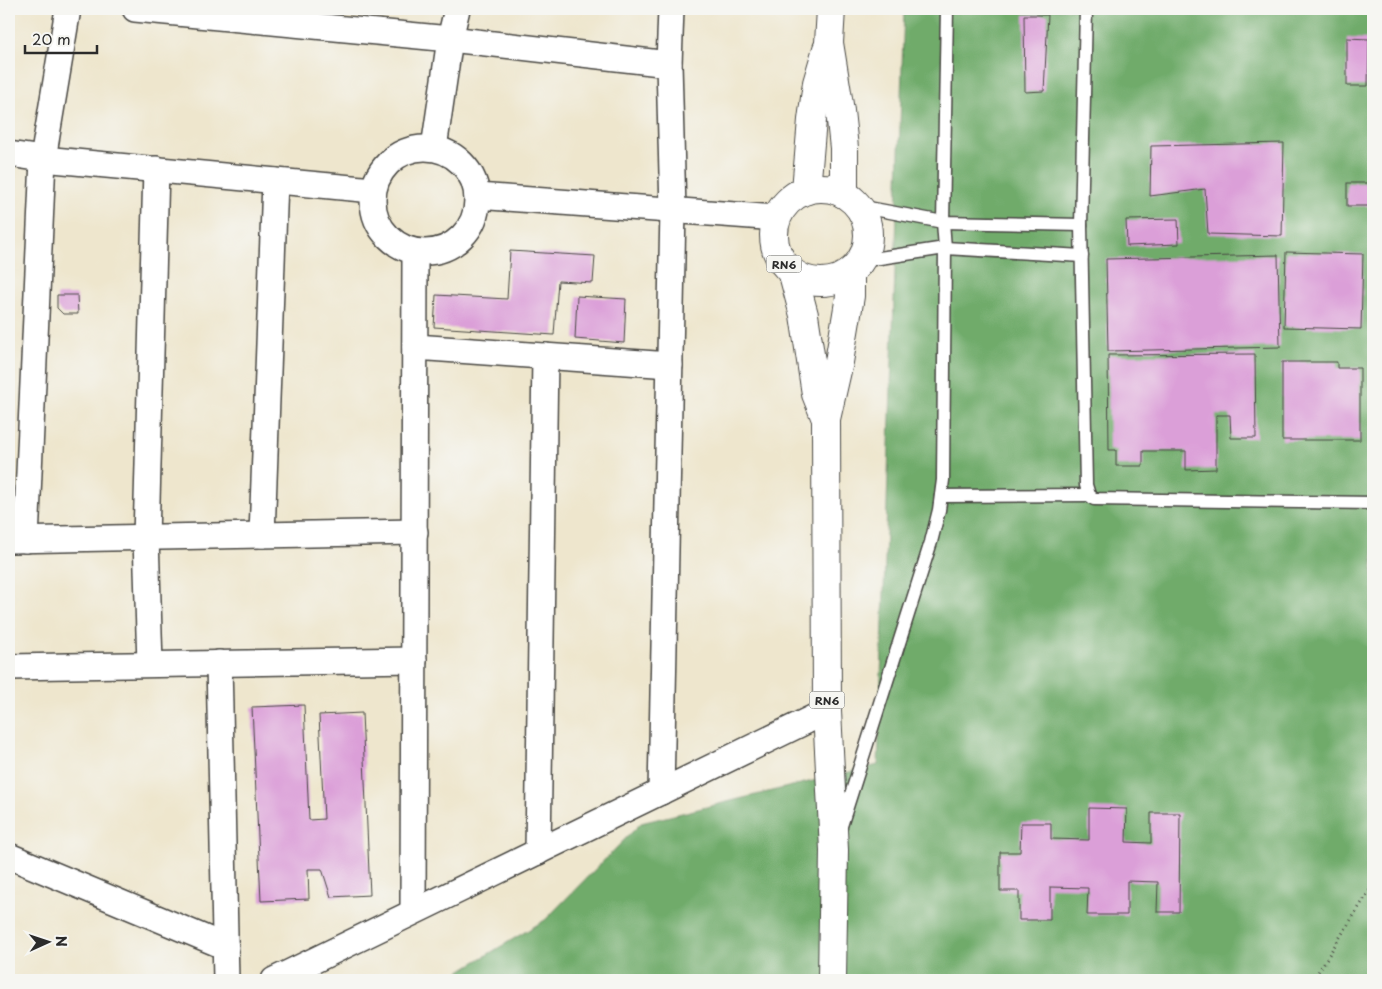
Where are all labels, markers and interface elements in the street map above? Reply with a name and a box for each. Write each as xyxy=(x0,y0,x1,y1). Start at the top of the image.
scale bar xyxy=(25,22,98,54)
text: 20 m xyxy=(32,27,71,50)
road number: RN6 xyxy=(766,255,802,272)
road number: RN6 xyxy=(810,692,844,708)
north arrow xyxy=(22,916,72,966)
text: N xyxy=(51,935,72,947)

